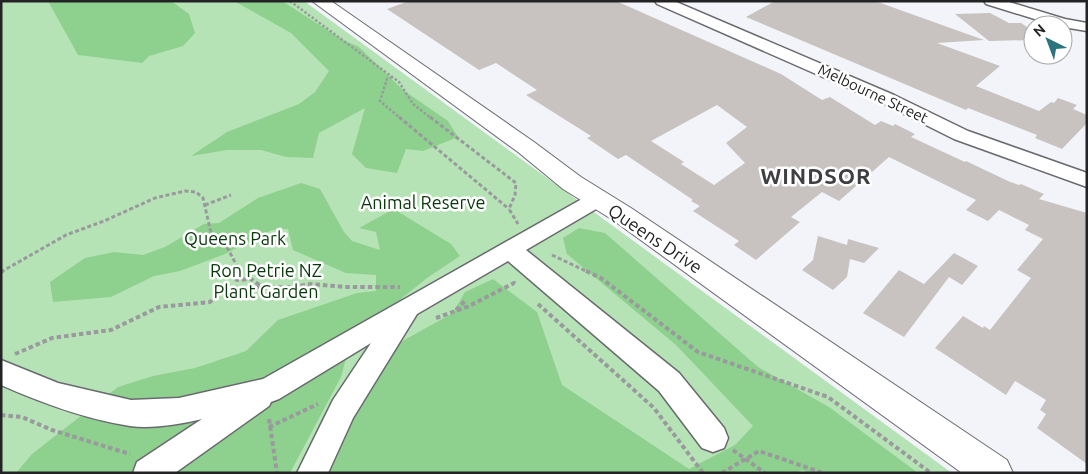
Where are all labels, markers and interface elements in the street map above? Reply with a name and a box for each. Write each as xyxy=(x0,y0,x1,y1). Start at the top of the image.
north arrow xyxy=(1023,15,1073,65)
text: N xyxy=(1030,21,1049,40)
street label: Melbourne Street xyxy=(816,61,931,126)
district label: WINDSOR xyxy=(760,163,872,188)
park label: Animal Reserve xyxy=(361,192,485,212)
street label: Queens Drive xyxy=(604,199,706,278)
park label: Queens Park xyxy=(184,228,286,249)
park label: Ron Petrie NZ Plant Garden xyxy=(210,260,322,301)

